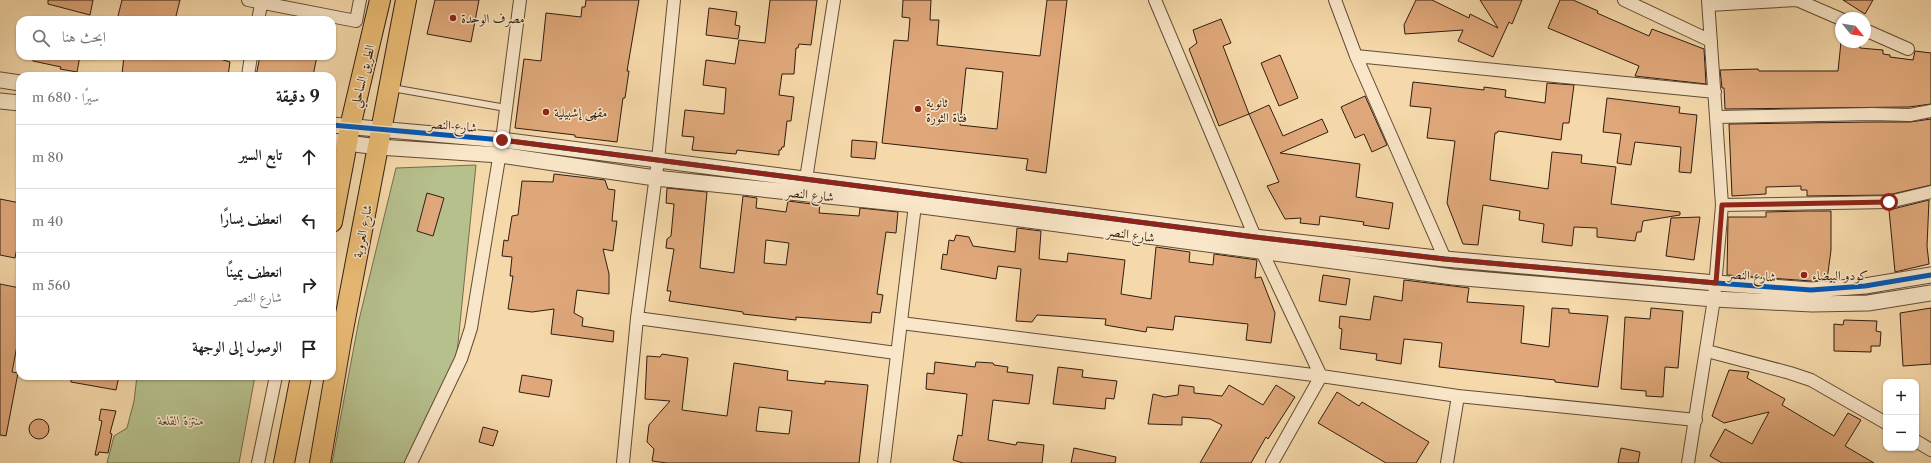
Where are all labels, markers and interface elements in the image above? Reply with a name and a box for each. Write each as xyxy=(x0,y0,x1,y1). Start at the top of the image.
place label: مصرف الوحدة xyxy=(461,10,525,27)
north arrow xyxy=(1835,12,1871,48)
marker: مصرف الوحدة xyxy=(448,13,458,23)
search box xyxy=(16,16,336,60)
icon: search xyxy=(30,27,52,49)
text: ابحث هنا xyxy=(62,27,106,46)
street label: الطريق الساحلي xyxy=(346,43,383,110)
text: 9 دقيقة xyxy=(276,86,320,106)
text: سيرًا · 680 m xyxy=(32,89,99,105)
place label: ثانوية فتاة الثورة xyxy=(926,94,967,126)
place label: مقهى إشبيلية xyxy=(554,104,607,122)
marker: ثانوية فتاة الثورة xyxy=(913,104,923,114)
marker: مقهى إشبيلية xyxy=(541,107,551,117)
street label: شارع النصر xyxy=(426,115,478,139)
route end xyxy=(493,131,511,149)
text: تابع السير xyxy=(239,145,282,164)
icon: ahead xyxy=(298,146,320,168)
text: 80 m xyxy=(32,149,64,165)
street label: شارع النصر xyxy=(783,183,835,208)
route start xyxy=(1880,193,1898,211)
street label: شارع العروبة xyxy=(349,203,379,260)
text: انعطف يسارًا xyxy=(220,209,282,228)
icon: left xyxy=(298,210,320,232)
text: 40 m xyxy=(32,213,63,229)
street label: شارع النصر xyxy=(1104,222,1156,249)
text: انعطف يمينًا xyxy=(226,262,282,281)
street label: شارع النصر xyxy=(1725,265,1777,289)
place label: كودو البيضاء xyxy=(1812,267,1868,284)
marker: كودو البيضاء xyxy=(1799,270,1809,280)
icon: right xyxy=(298,274,320,296)
text: 560 m xyxy=(32,277,71,293)
text: شارع النصر xyxy=(234,289,282,305)
text: الوصول إلى الوجهة xyxy=(192,337,282,356)
icon: arrive xyxy=(298,338,320,360)
map controls xyxy=(1883,379,1919,451)
button: + xyxy=(1883,379,1919,415)
park label: منتزة القلعة xyxy=(157,412,204,428)
button: − xyxy=(1883,415,1919,451)

